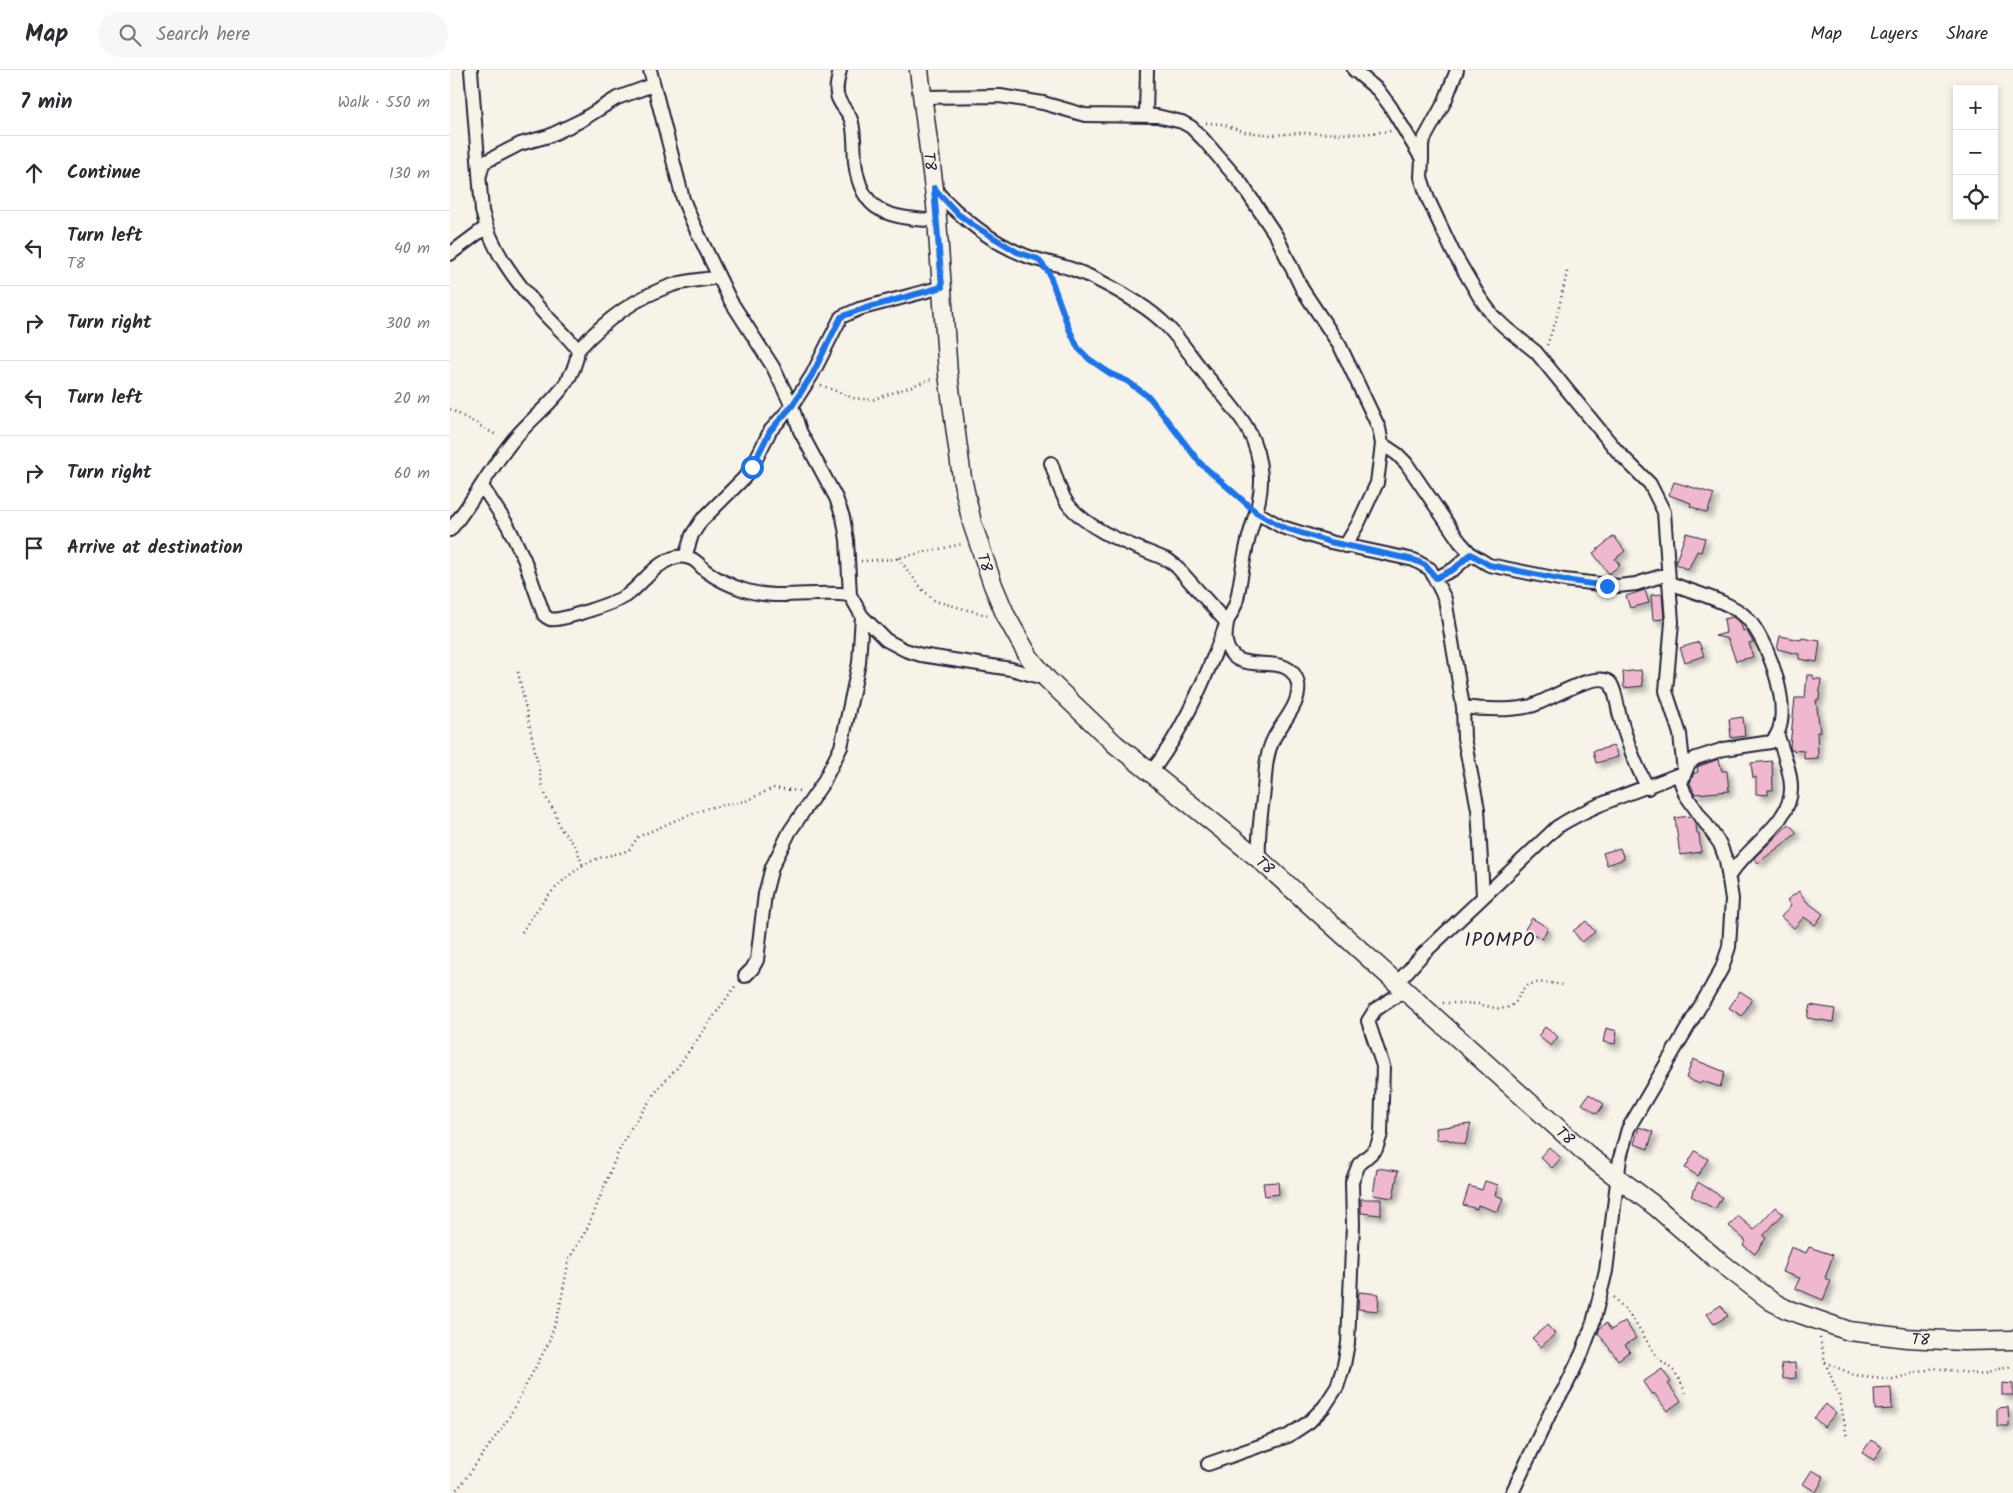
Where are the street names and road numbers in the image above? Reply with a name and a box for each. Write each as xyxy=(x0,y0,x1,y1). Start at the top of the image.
street label: T8 xyxy=(915,151,943,172)
street label: T8 xyxy=(969,550,999,576)
street label: T8 xyxy=(1249,850,1280,881)
street label: T8 xyxy=(1550,1121,1580,1152)
street label: T8 xyxy=(1911,1327,1931,1353)

